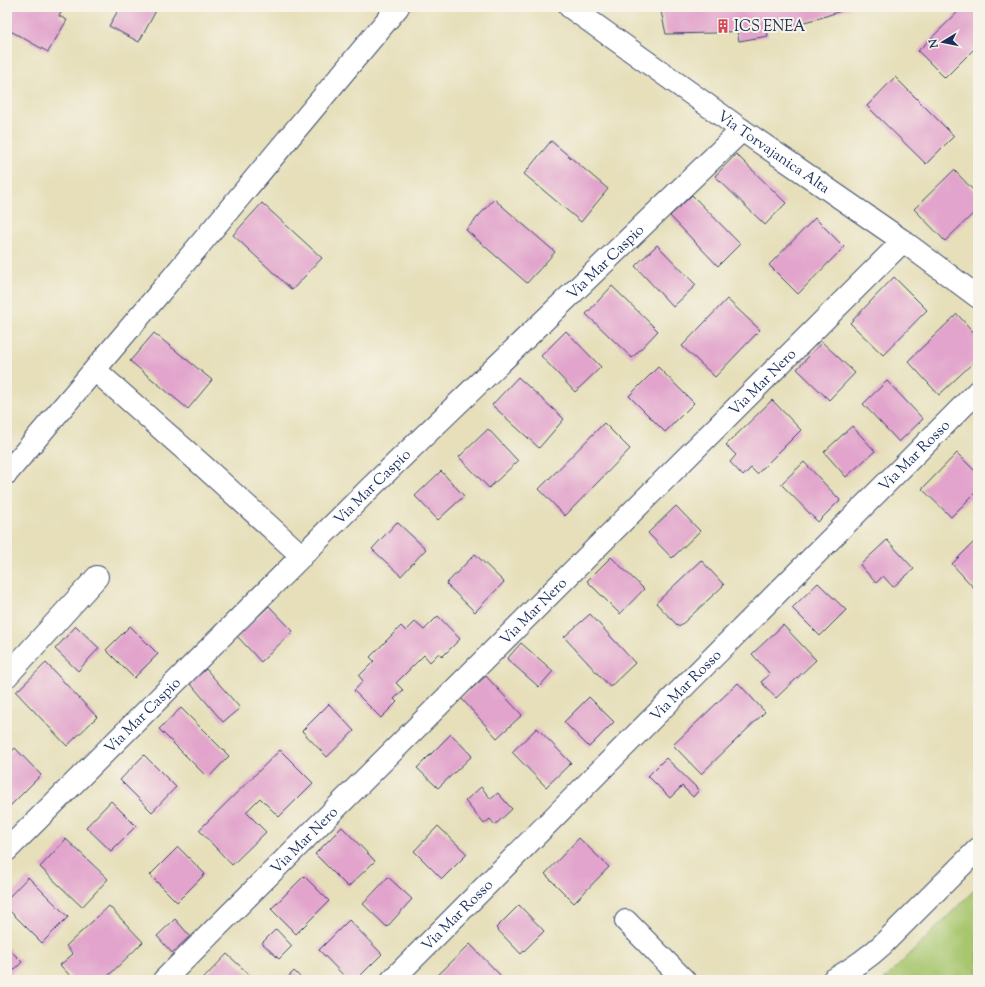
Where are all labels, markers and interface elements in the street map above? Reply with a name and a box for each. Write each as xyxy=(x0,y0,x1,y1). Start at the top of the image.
place label: ICS ENEA xyxy=(734,17,805,38)
building icon: ICS ENEA xyxy=(715,18,731,34)
north arrow xyxy=(923,22,963,62)
text: N xyxy=(925,38,943,50)
street label: Via Torvajanica Alta xyxy=(712,107,834,199)
street label: Via Mar Caspio xyxy=(563,220,650,305)
street label: Via Mar Nero xyxy=(725,344,802,421)
street label: Via Mar Rosso xyxy=(875,416,955,497)
street label: Via Mar Caspio xyxy=(330,445,416,530)
street label: Via Mar Nero xyxy=(496,574,573,650)
street label: Via Mar Rosso xyxy=(646,646,727,727)
street label: Via Mar Caspio xyxy=(100,673,186,759)
street label: Via Mar Nero xyxy=(267,803,343,879)
street label: Via Mar Rosso xyxy=(418,875,498,956)

